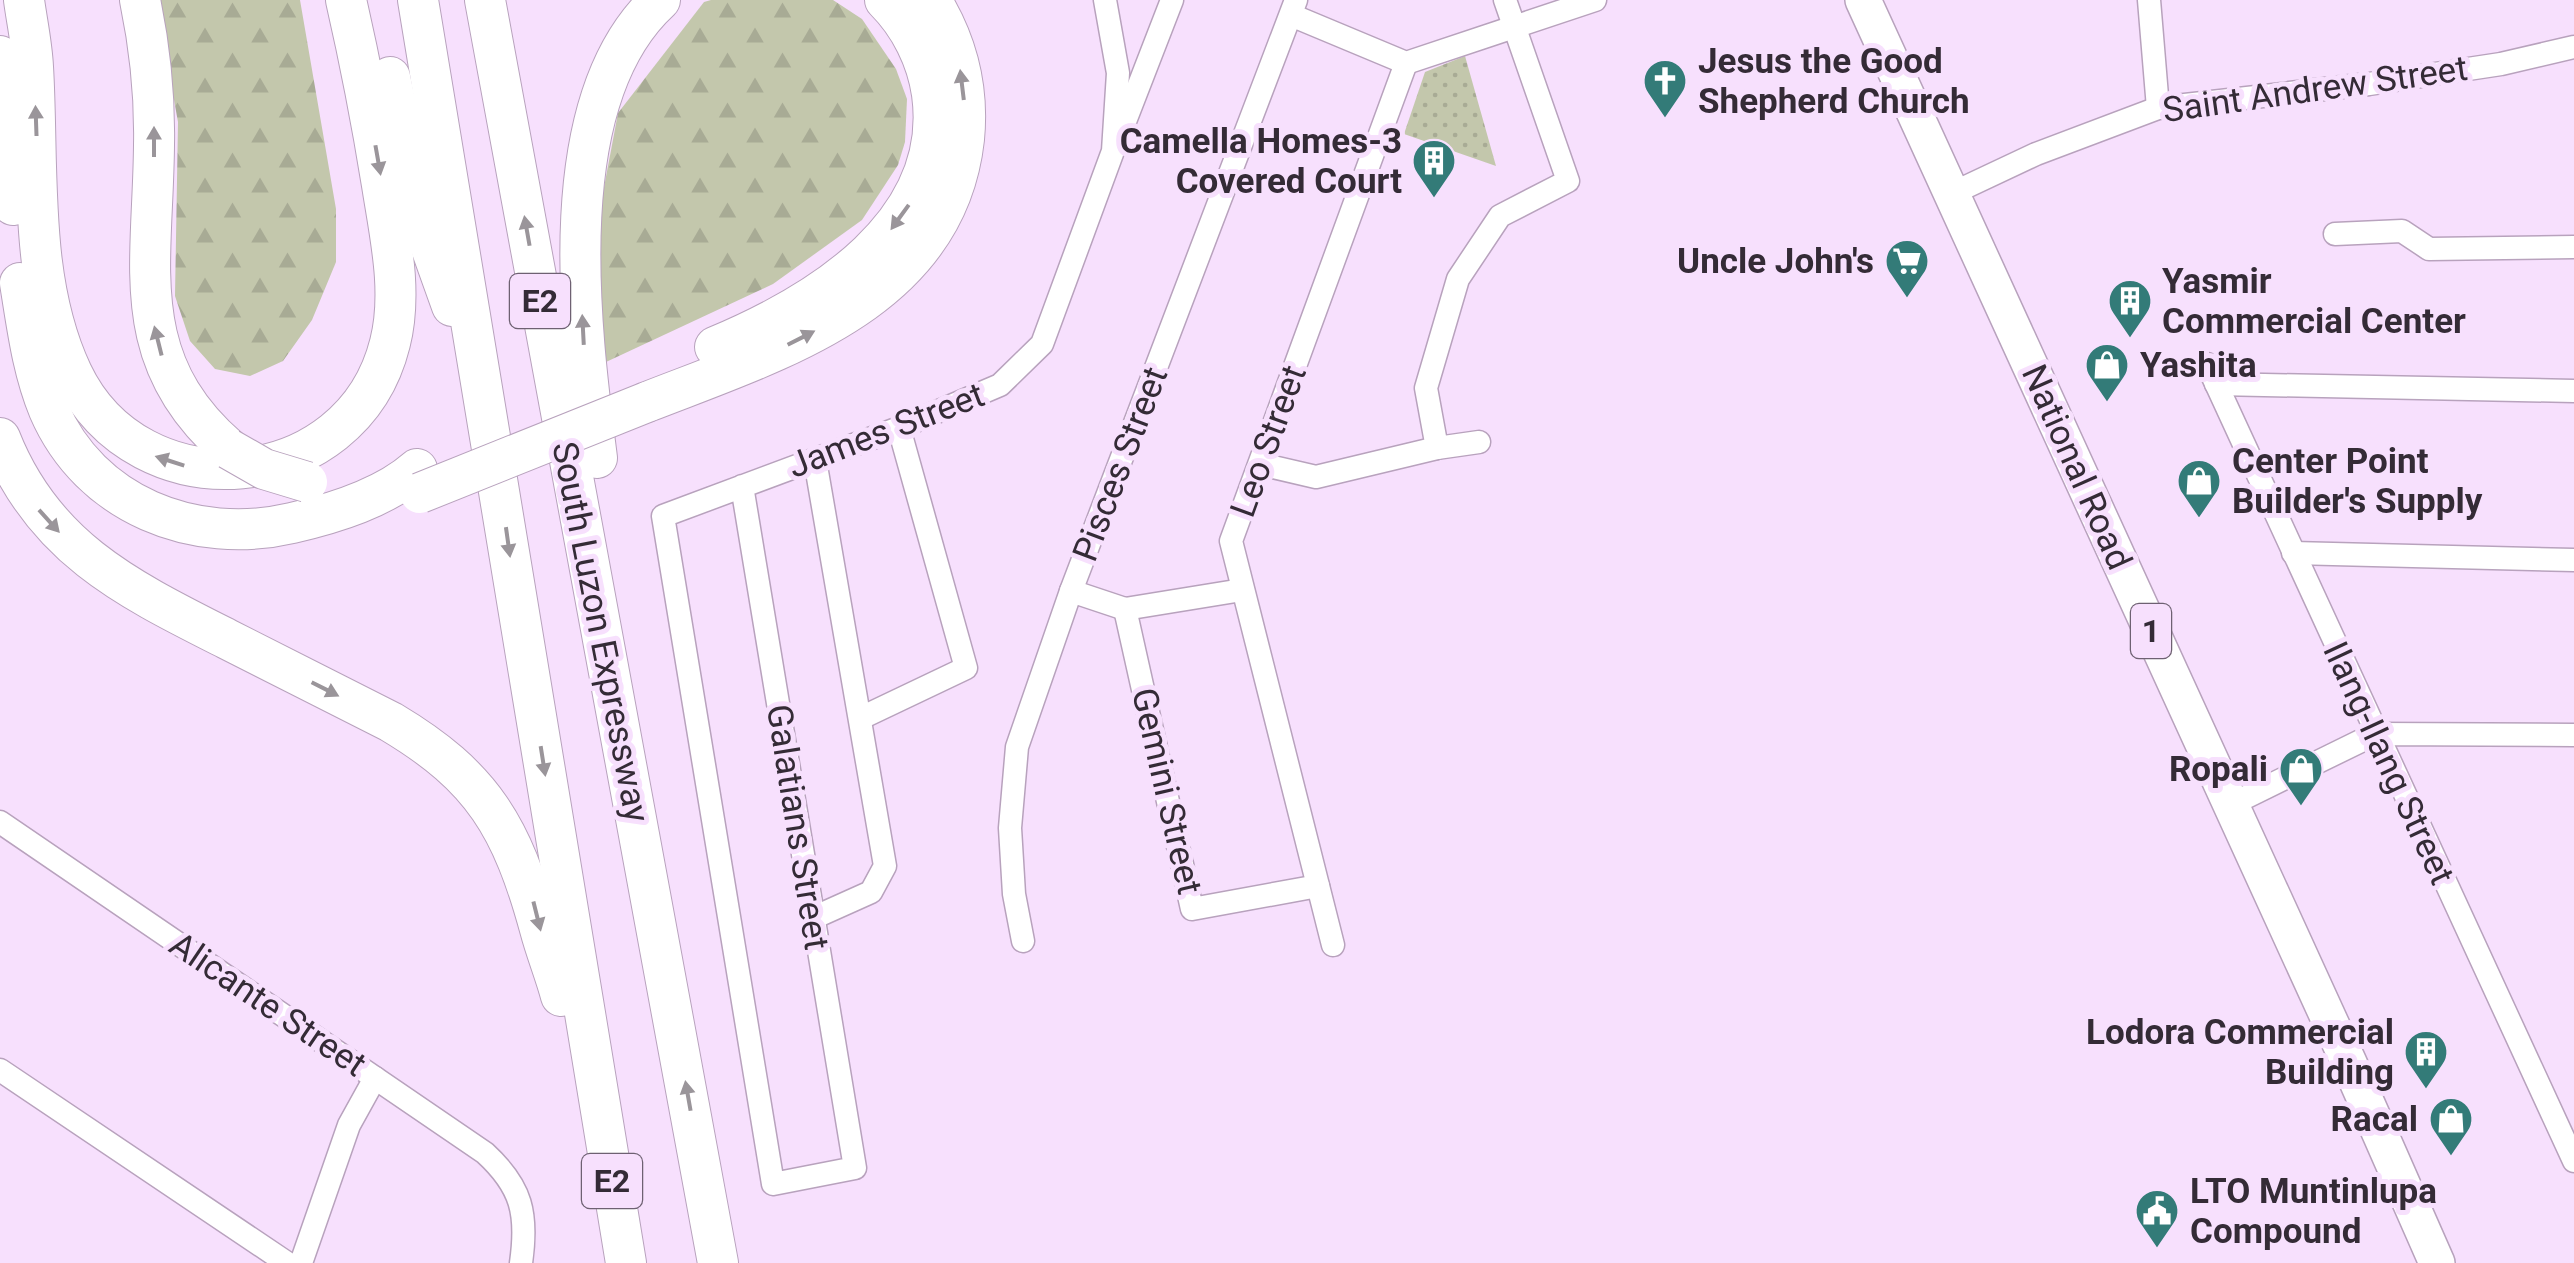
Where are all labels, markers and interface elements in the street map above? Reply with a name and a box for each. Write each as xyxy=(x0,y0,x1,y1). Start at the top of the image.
place label: Jesus the Good Shepherd Church xyxy=(1698,41,1970,122)
street label: Saint Andrew Street xyxy=(2160,48,2470,131)
church icon: Jesus the Good Shepherd Church xyxy=(1642,58,1688,119)
one-way arrow xyxy=(954,68,970,100)
one-way arrow xyxy=(27,104,43,136)
place label: Camella Homes-3 Covered Court xyxy=(1120,121,1402,202)
one-way arrow xyxy=(146,126,162,158)
building icon: Camella Homes-3 Covered Court xyxy=(1411,138,1457,199)
one-way arrow xyxy=(371,144,386,176)
one-way arrow xyxy=(891,204,910,230)
one-way arrow xyxy=(519,215,534,246)
supermarket icon: Uncle John's xyxy=(1884,238,1930,299)
place label: Uncle John's xyxy=(1677,241,1874,282)
place label: Yasmir Commercial Center xyxy=(2162,261,2466,342)
road number: E2 xyxy=(510,274,570,328)
building icon: Yasmir Commercial Center xyxy=(2107,278,2153,339)
one-way arrow xyxy=(575,314,591,346)
one-way arrow xyxy=(150,325,165,356)
one-way arrow xyxy=(787,329,816,346)
shop icon: Yashita xyxy=(2084,342,2130,403)
place label: Yashita xyxy=(2140,345,2257,386)
street label: National Road xyxy=(2013,358,2140,576)
street label: Leo Street xyxy=(1222,360,1315,523)
street label: Pisces Street xyxy=(1065,361,1176,567)
street label: James Street xyxy=(782,374,990,487)
street label: South Luzon Expressway xyxy=(543,438,658,826)
place label: Center Point Builder's Supply xyxy=(2232,441,2483,522)
one-way arrow xyxy=(155,452,185,467)
shop icon: Center Point Builder's Supply xyxy=(2176,458,2222,519)
one-way arrow xyxy=(38,508,60,533)
one-way arrow xyxy=(501,527,517,558)
road number: 1 xyxy=(2131,604,2171,658)
street label: Ilang-Ilang Street xyxy=(2314,635,2463,891)
one-way arrow xyxy=(311,680,340,697)
street label: Gemini Street xyxy=(1123,684,1210,898)
street label: Galatians Street xyxy=(758,701,837,953)
one-way arrow xyxy=(535,746,551,777)
shop icon: Ropali xyxy=(2278,746,2324,807)
place label: Ropali xyxy=(2169,749,2268,790)
one-way arrow xyxy=(529,901,545,932)
street label: Alicante Street xyxy=(162,924,374,1085)
place label: Lodora Commercial Building xyxy=(2086,1012,2394,1093)
building icon: Lodora Commercial Building xyxy=(2403,1029,2449,1090)
one-way arrow xyxy=(680,1080,695,1111)
shop icon: Racal xyxy=(2428,1096,2474,1157)
place label: Racal xyxy=(2331,1099,2418,1140)
road number: E2 xyxy=(582,1154,642,1208)
place label: LTO Muntinlupa Compound xyxy=(2190,1171,2437,1252)
public building icon: LTO Muntinlupa Compound xyxy=(2134,1188,2180,1249)

